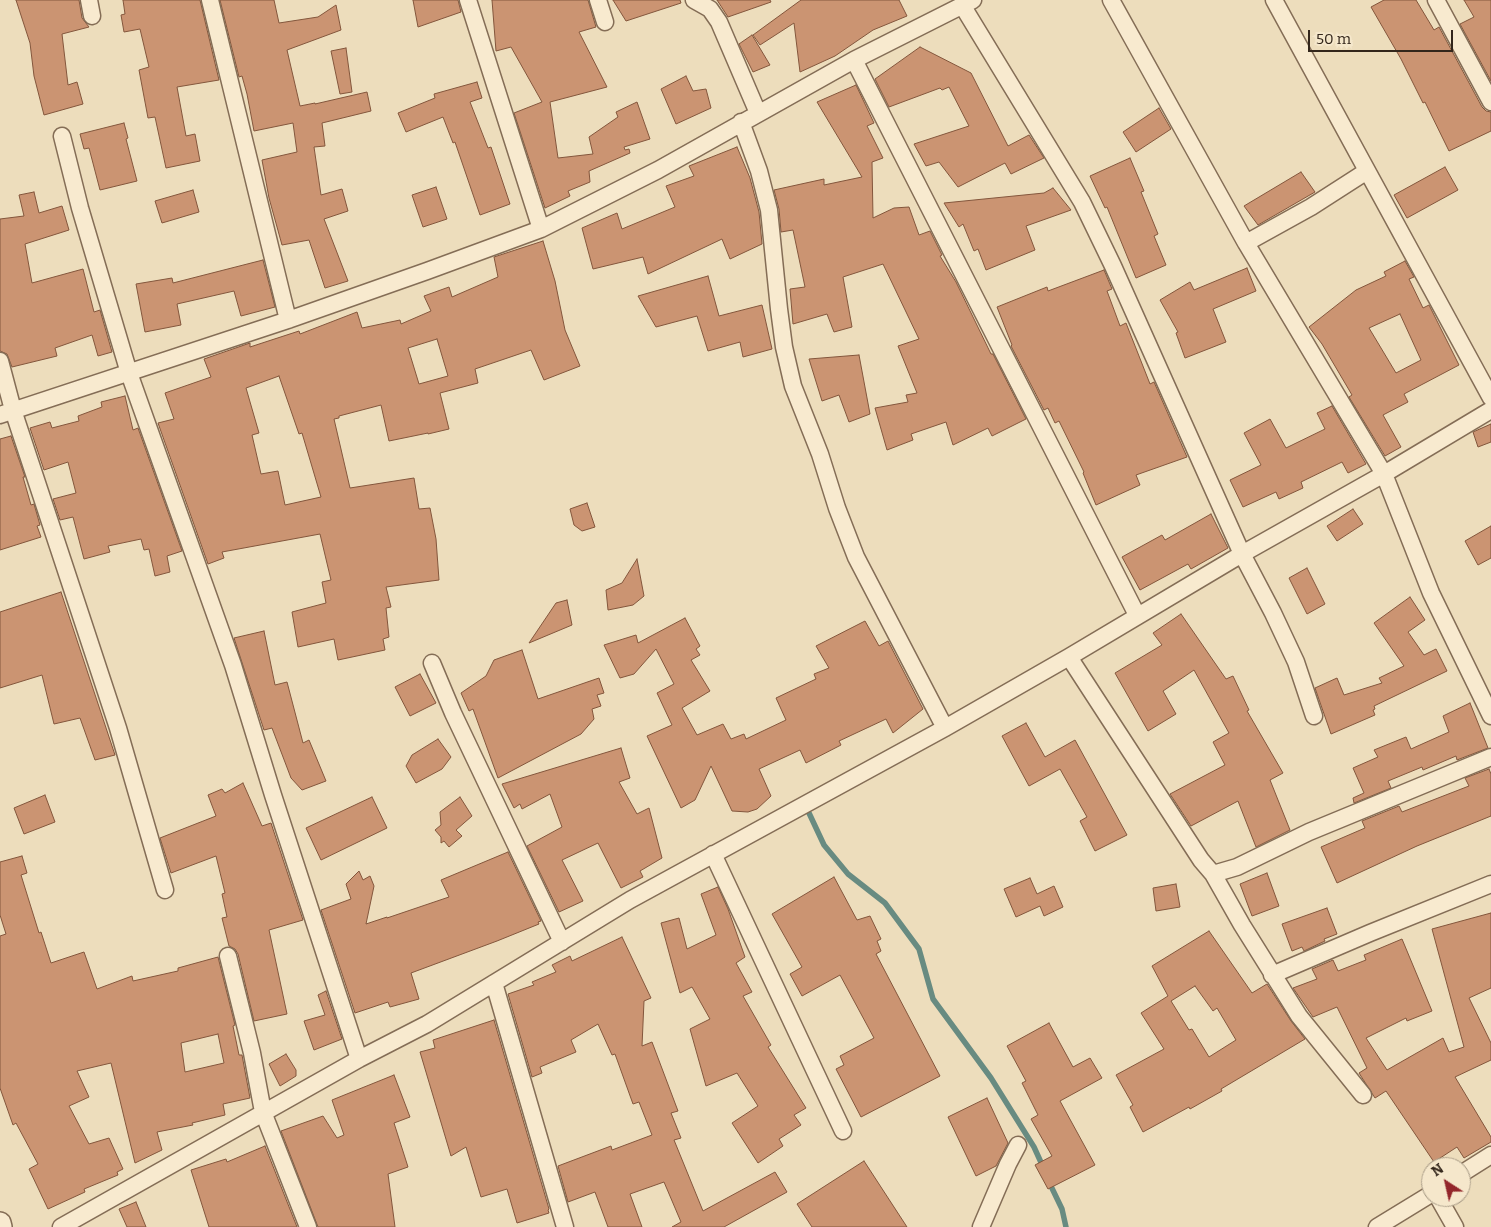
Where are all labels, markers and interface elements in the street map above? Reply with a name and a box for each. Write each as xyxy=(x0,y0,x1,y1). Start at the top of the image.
scale bar xyxy=(1311,20,1456,52)
text: 50 m xyxy=(1316,30,1351,48)
north arrow xyxy=(1421,1157,1471,1207)
text: N xyxy=(1428,1160,1447,1180)

